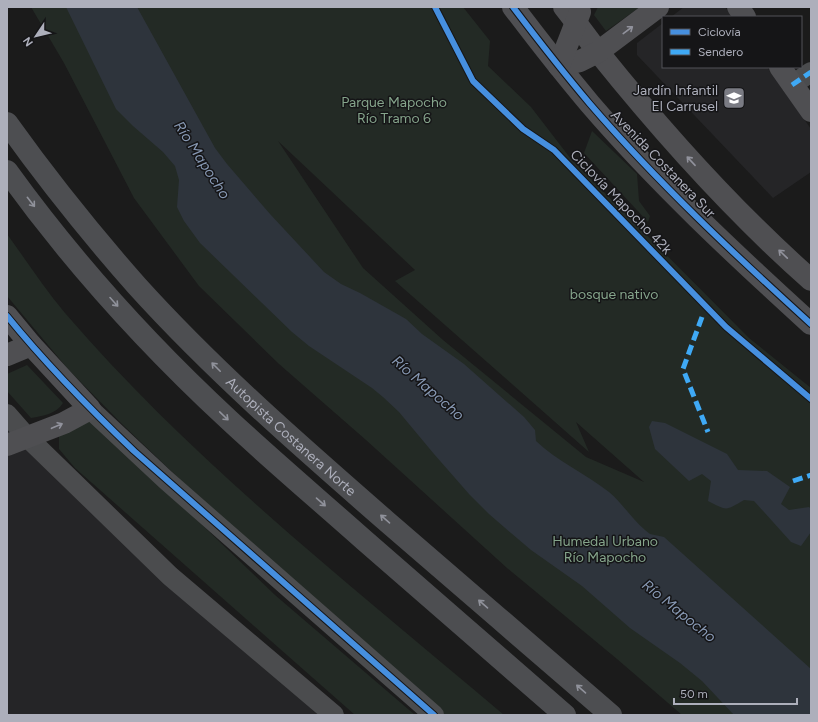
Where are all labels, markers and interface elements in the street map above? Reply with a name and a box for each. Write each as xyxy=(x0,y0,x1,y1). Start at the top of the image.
north arrow xyxy=(16,16,56,56)
legend xyxy=(662,16,802,68)
one-way arrow xyxy=(623,25,634,34)
text: Ciclovía xyxy=(698,25,741,39)
text: N xyxy=(20,34,36,49)
text: Sendero xyxy=(698,45,743,59)
place label: Jardín Infantil El Carrusel xyxy=(633,82,718,115)
school or university icon: Jardín Infantil El Carrusel xyxy=(721,85,747,111)
park label: Parque Mapocho Río Tramo 6 xyxy=(341,94,447,127)
street label: Avenida Costanera Sur xyxy=(607,107,719,222)
water label: Río Mapocho xyxy=(170,118,234,203)
street label: Ciclovía Mapocho 42k xyxy=(567,146,675,258)
one-way arrow xyxy=(687,156,696,166)
one-way arrow xyxy=(26,197,35,208)
one-way arrow xyxy=(778,250,788,259)
park label: bosque nativo xyxy=(570,286,658,303)
one-way arrow xyxy=(109,297,118,308)
water label: Río Mapocho xyxy=(388,352,468,424)
one-way arrow xyxy=(211,362,221,372)
street label: Autopista Costanera Norte xyxy=(223,373,360,500)
one-way arrow xyxy=(219,411,229,420)
one-way arrow xyxy=(50,422,62,430)
one-way arrow xyxy=(316,497,326,507)
one-way arrow xyxy=(379,515,390,524)
park label: Humedal Urbano Río Mapocho xyxy=(552,533,658,566)
water label: Río Mapocho xyxy=(639,576,720,646)
one-way arrow xyxy=(478,600,488,609)
scale bar xyxy=(674,680,797,706)
one-way arrow xyxy=(576,685,587,694)
text: 50 m xyxy=(680,687,708,701)

